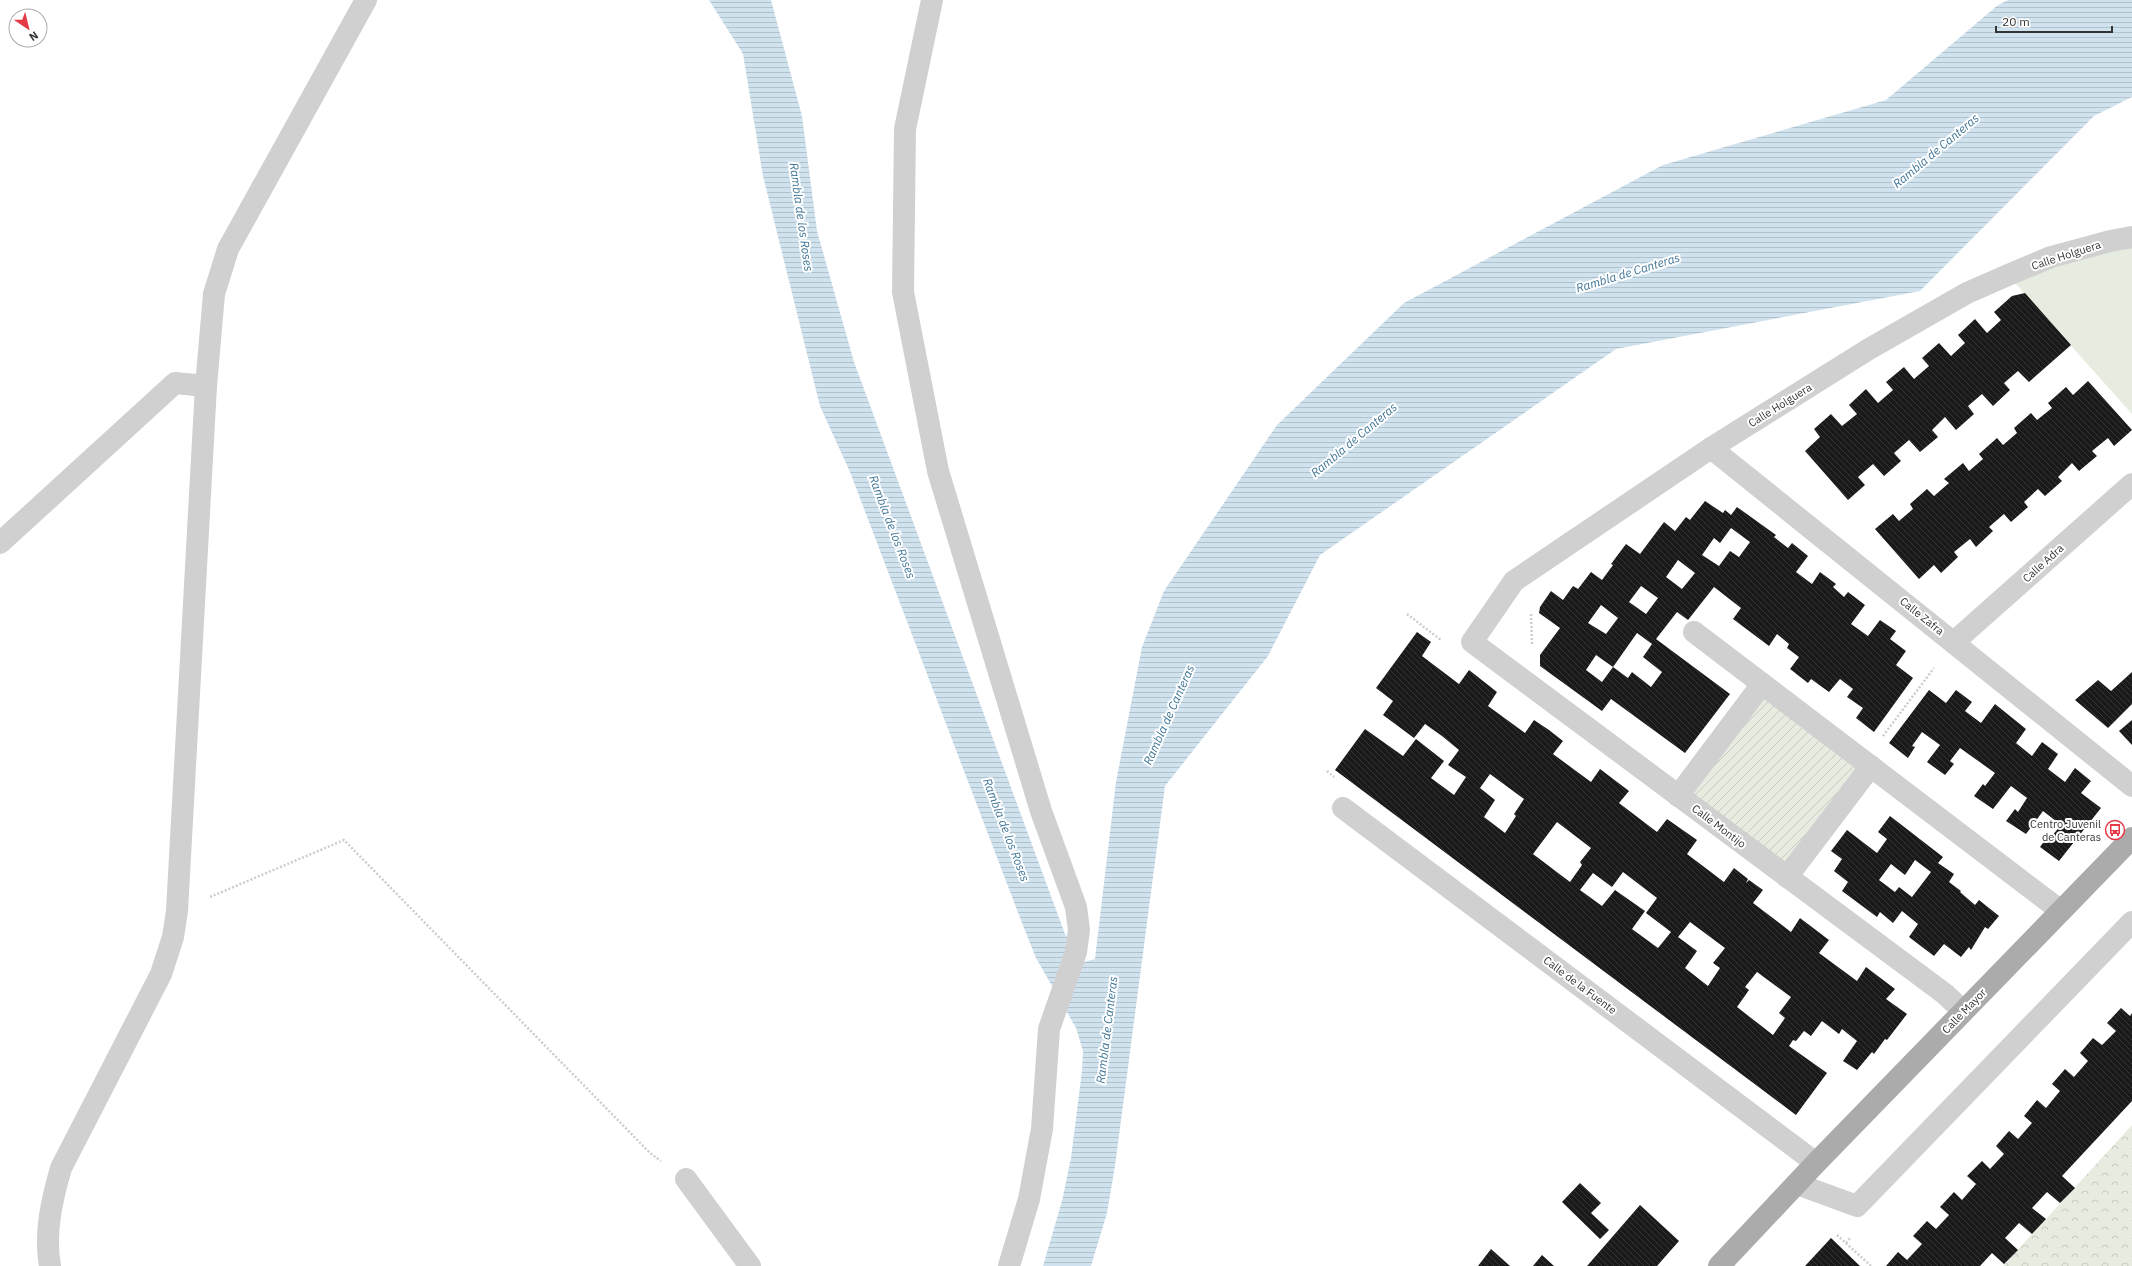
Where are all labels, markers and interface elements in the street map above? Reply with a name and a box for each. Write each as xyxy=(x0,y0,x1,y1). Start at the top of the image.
north arrow xyxy=(8,8,48,48)
scale bar xyxy=(1996,8,2112,34)
text: 20 m xyxy=(2002,14,2030,29)
text: N xyxy=(26,28,41,44)
water label: Rambla de Canteras xyxy=(1890,110,1982,191)
water label: Rambla de los Roses xyxy=(786,162,817,273)
street label: Calle Holguera xyxy=(2030,237,2103,273)
water label: Rambla de Canteras xyxy=(1574,249,1682,295)
street label: Calle Holguera xyxy=(1746,380,1814,430)
water label: Rambla de Canteras xyxy=(1308,399,1400,480)
water label: Rambla de los Roses xyxy=(866,473,919,581)
street label: Calle Adra xyxy=(2020,541,2067,585)
street label: Calle Zafra xyxy=(1897,594,1947,638)
water label: Rambla de Canteras xyxy=(1140,662,1197,767)
water label: Rambla de los Roses xyxy=(980,776,1033,884)
street label: Calle Montijo xyxy=(1689,801,1749,851)
place label: Centro Juvenil de Canteras xyxy=(2030,817,2101,844)
bus stop icon: Centro Juvenil de Canteras xyxy=(2104,819,2126,841)
street label: Calle de la Fuente xyxy=(1541,953,1619,1017)
water label: Rambla de Canteras xyxy=(1092,975,1121,1084)
street label: Calle Mayor xyxy=(1939,985,1989,1037)

